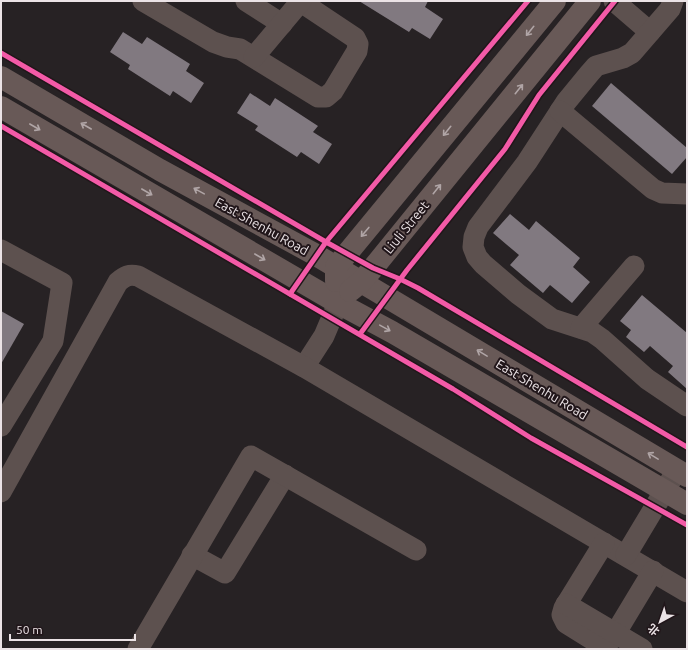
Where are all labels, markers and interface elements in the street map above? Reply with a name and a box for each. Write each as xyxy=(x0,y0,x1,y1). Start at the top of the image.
one-way arrow xyxy=(525,26,534,37)
one-way arrow xyxy=(515,83,523,94)
one-way arrow xyxy=(80,122,92,130)
one-way arrow xyxy=(29,123,41,131)
one-way arrow xyxy=(443,126,452,137)
one-way arrow xyxy=(432,184,441,195)
one-way arrow xyxy=(193,187,205,194)
one-way arrow xyxy=(141,188,153,196)
street label: East Shenhu Road xyxy=(213,195,311,257)
street label: Liuli Street xyxy=(381,198,431,256)
one-way arrow xyxy=(360,226,369,237)
one-way arrow xyxy=(253,254,265,262)
one-way arrow xyxy=(379,325,391,333)
one-way arrow xyxy=(476,349,488,357)
street label: East Shenhu Road xyxy=(494,356,590,422)
one-way arrow xyxy=(647,451,659,459)
north arrow xyxy=(640,602,680,642)
scale bar xyxy=(10,616,135,642)
text: 北 xyxy=(646,622,662,638)
text: 50 m xyxy=(16,623,43,636)

